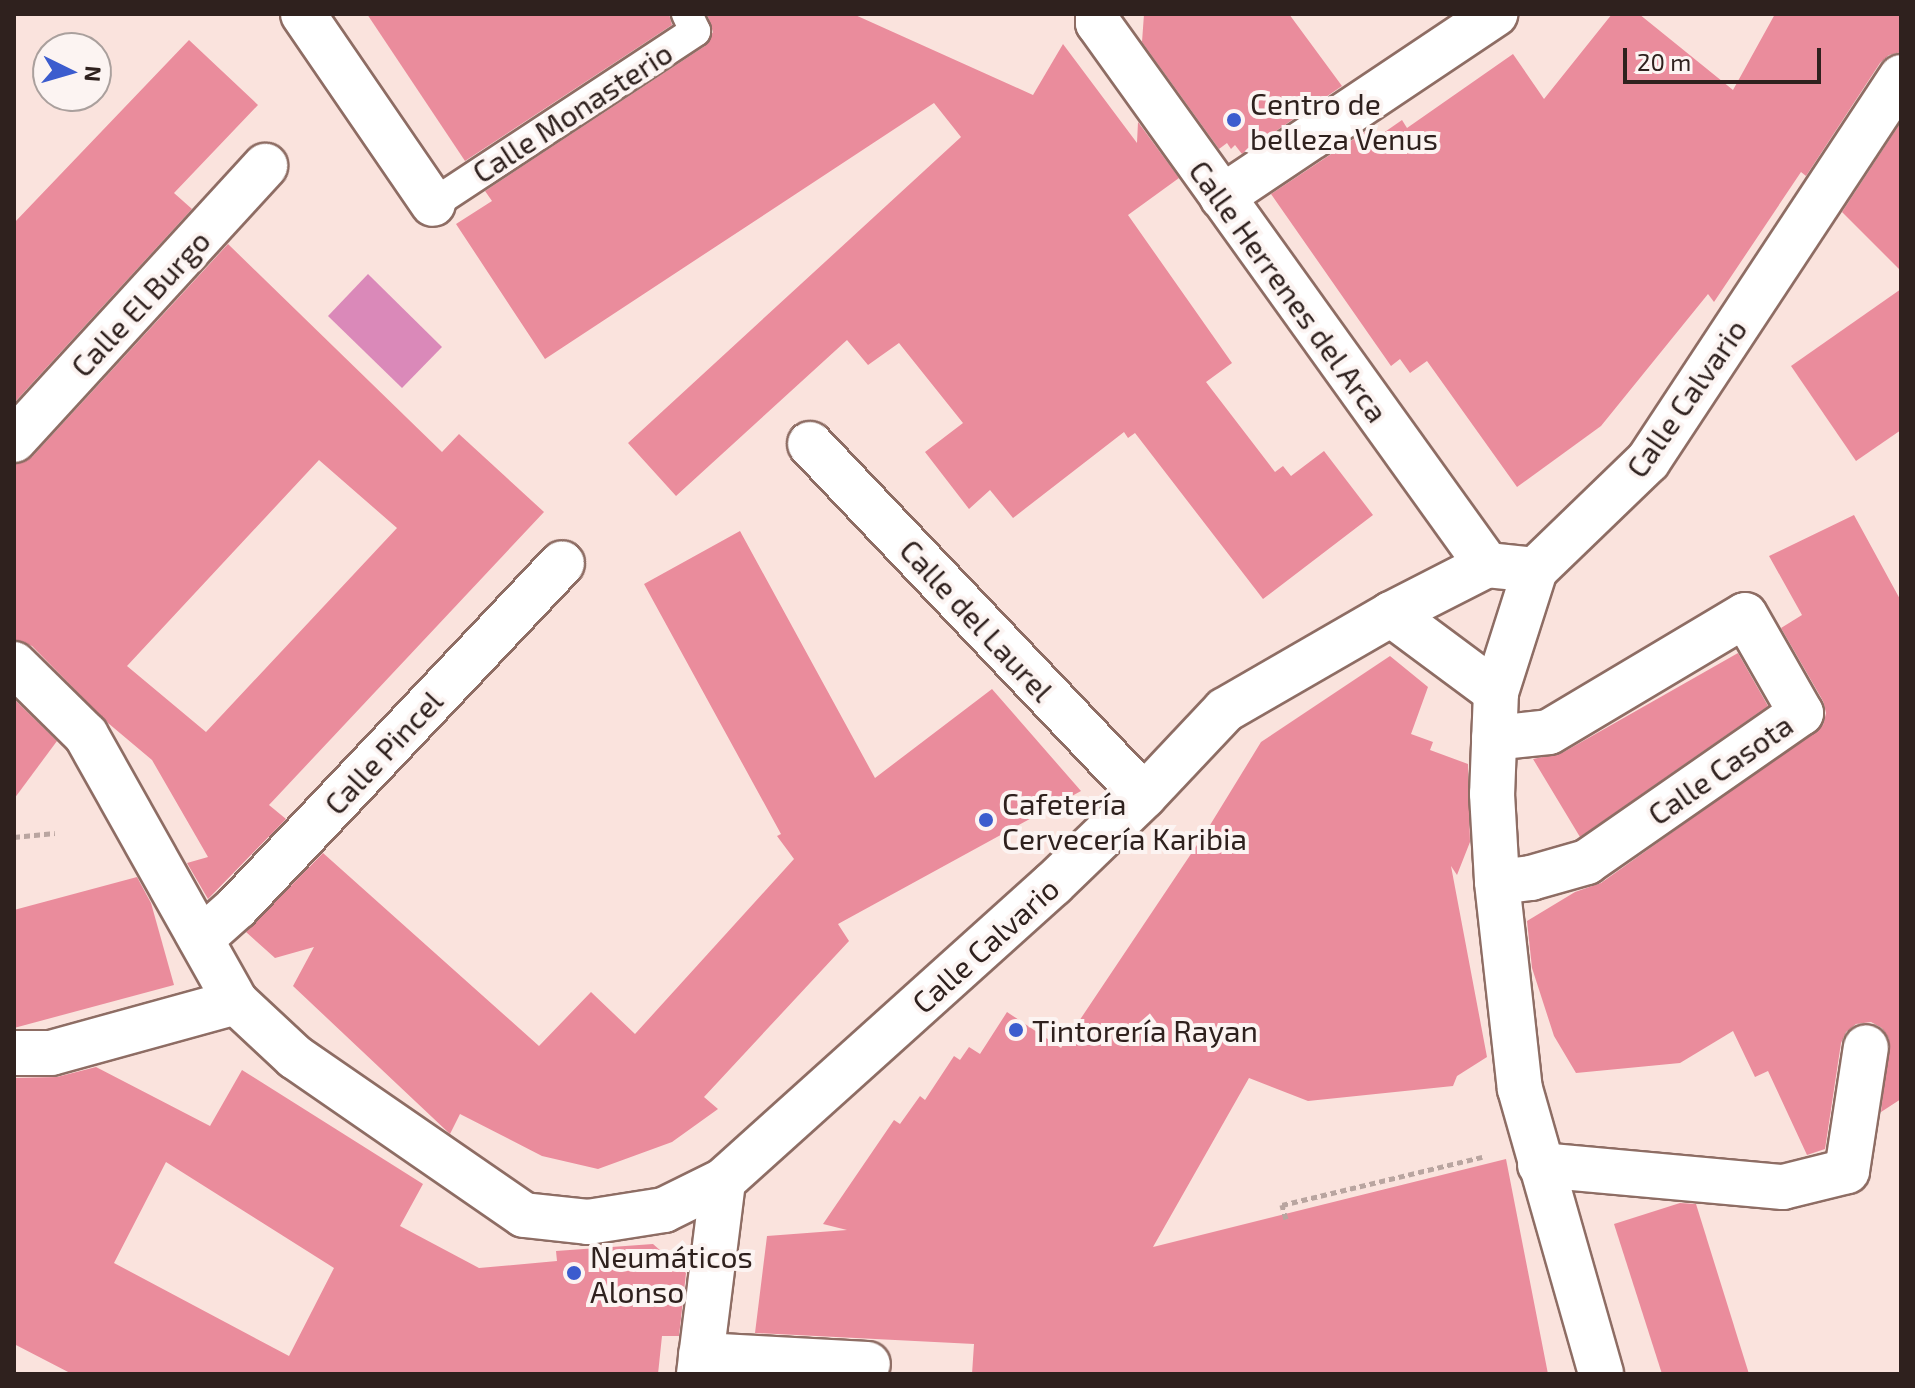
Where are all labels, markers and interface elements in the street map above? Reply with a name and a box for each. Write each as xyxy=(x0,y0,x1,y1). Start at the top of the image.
north arrow xyxy=(32,32,112,112)
scale bar xyxy=(1627,32,1825,82)
street label: Calle Monasterio xyxy=(465,34,679,190)
text: 20 m xyxy=(1637,47,1691,76)
text: N xyxy=(80,65,108,83)
place label: Centro de belleza Venus xyxy=(1250,85,1439,156)
marker: Centro de belleza Venus xyxy=(1225,111,1243,129)
street label: Calle Herrenes del Arca xyxy=(1182,153,1396,429)
street label: Calle El Burgo xyxy=(63,222,217,384)
street label: Calle Calvario xyxy=(1618,312,1754,484)
street label: Calle del Laurel xyxy=(893,531,1061,709)
street label: Calle Pincel xyxy=(317,683,449,821)
street label: Calle Casota xyxy=(1641,706,1799,832)
place label: Cafetería Cervecería Karibia xyxy=(1002,785,1247,856)
marker: Cafetería Cervecería Karibia xyxy=(977,811,995,829)
street label: Calle Calvario xyxy=(904,870,1066,1020)
place label: Tintorería Rayan xyxy=(1032,1012,1258,1048)
marker: Tintorería Rayan xyxy=(1007,1021,1025,1039)
place label: Neumáticos Alonso xyxy=(590,1238,753,1308)
marker: Neumáticos Alonso xyxy=(565,1264,583,1282)

